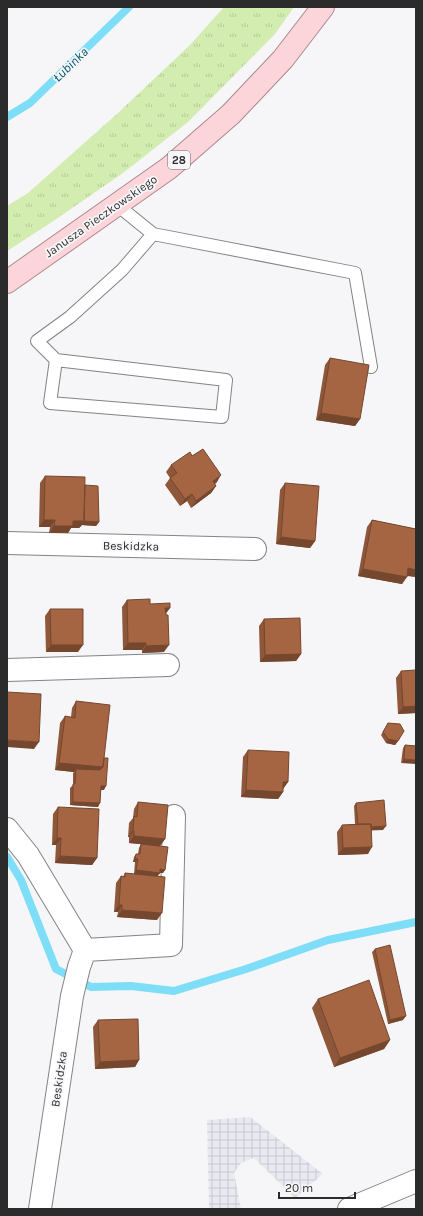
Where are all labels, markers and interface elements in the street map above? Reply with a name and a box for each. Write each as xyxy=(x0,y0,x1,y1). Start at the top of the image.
water label: Łubinka xyxy=(50,44,91,85)
road number: 28 xyxy=(168,151,190,169)
street label: Janusza Pieczkowskiego xyxy=(42,172,160,260)
street label: Beskidzka xyxy=(103,539,159,553)
street label: Beskidzka xyxy=(48,1050,70,1108)
scale bar xyxy=(279,1174,355,1200)
text: 20 m xyxy=(285,1181,313,1195)

